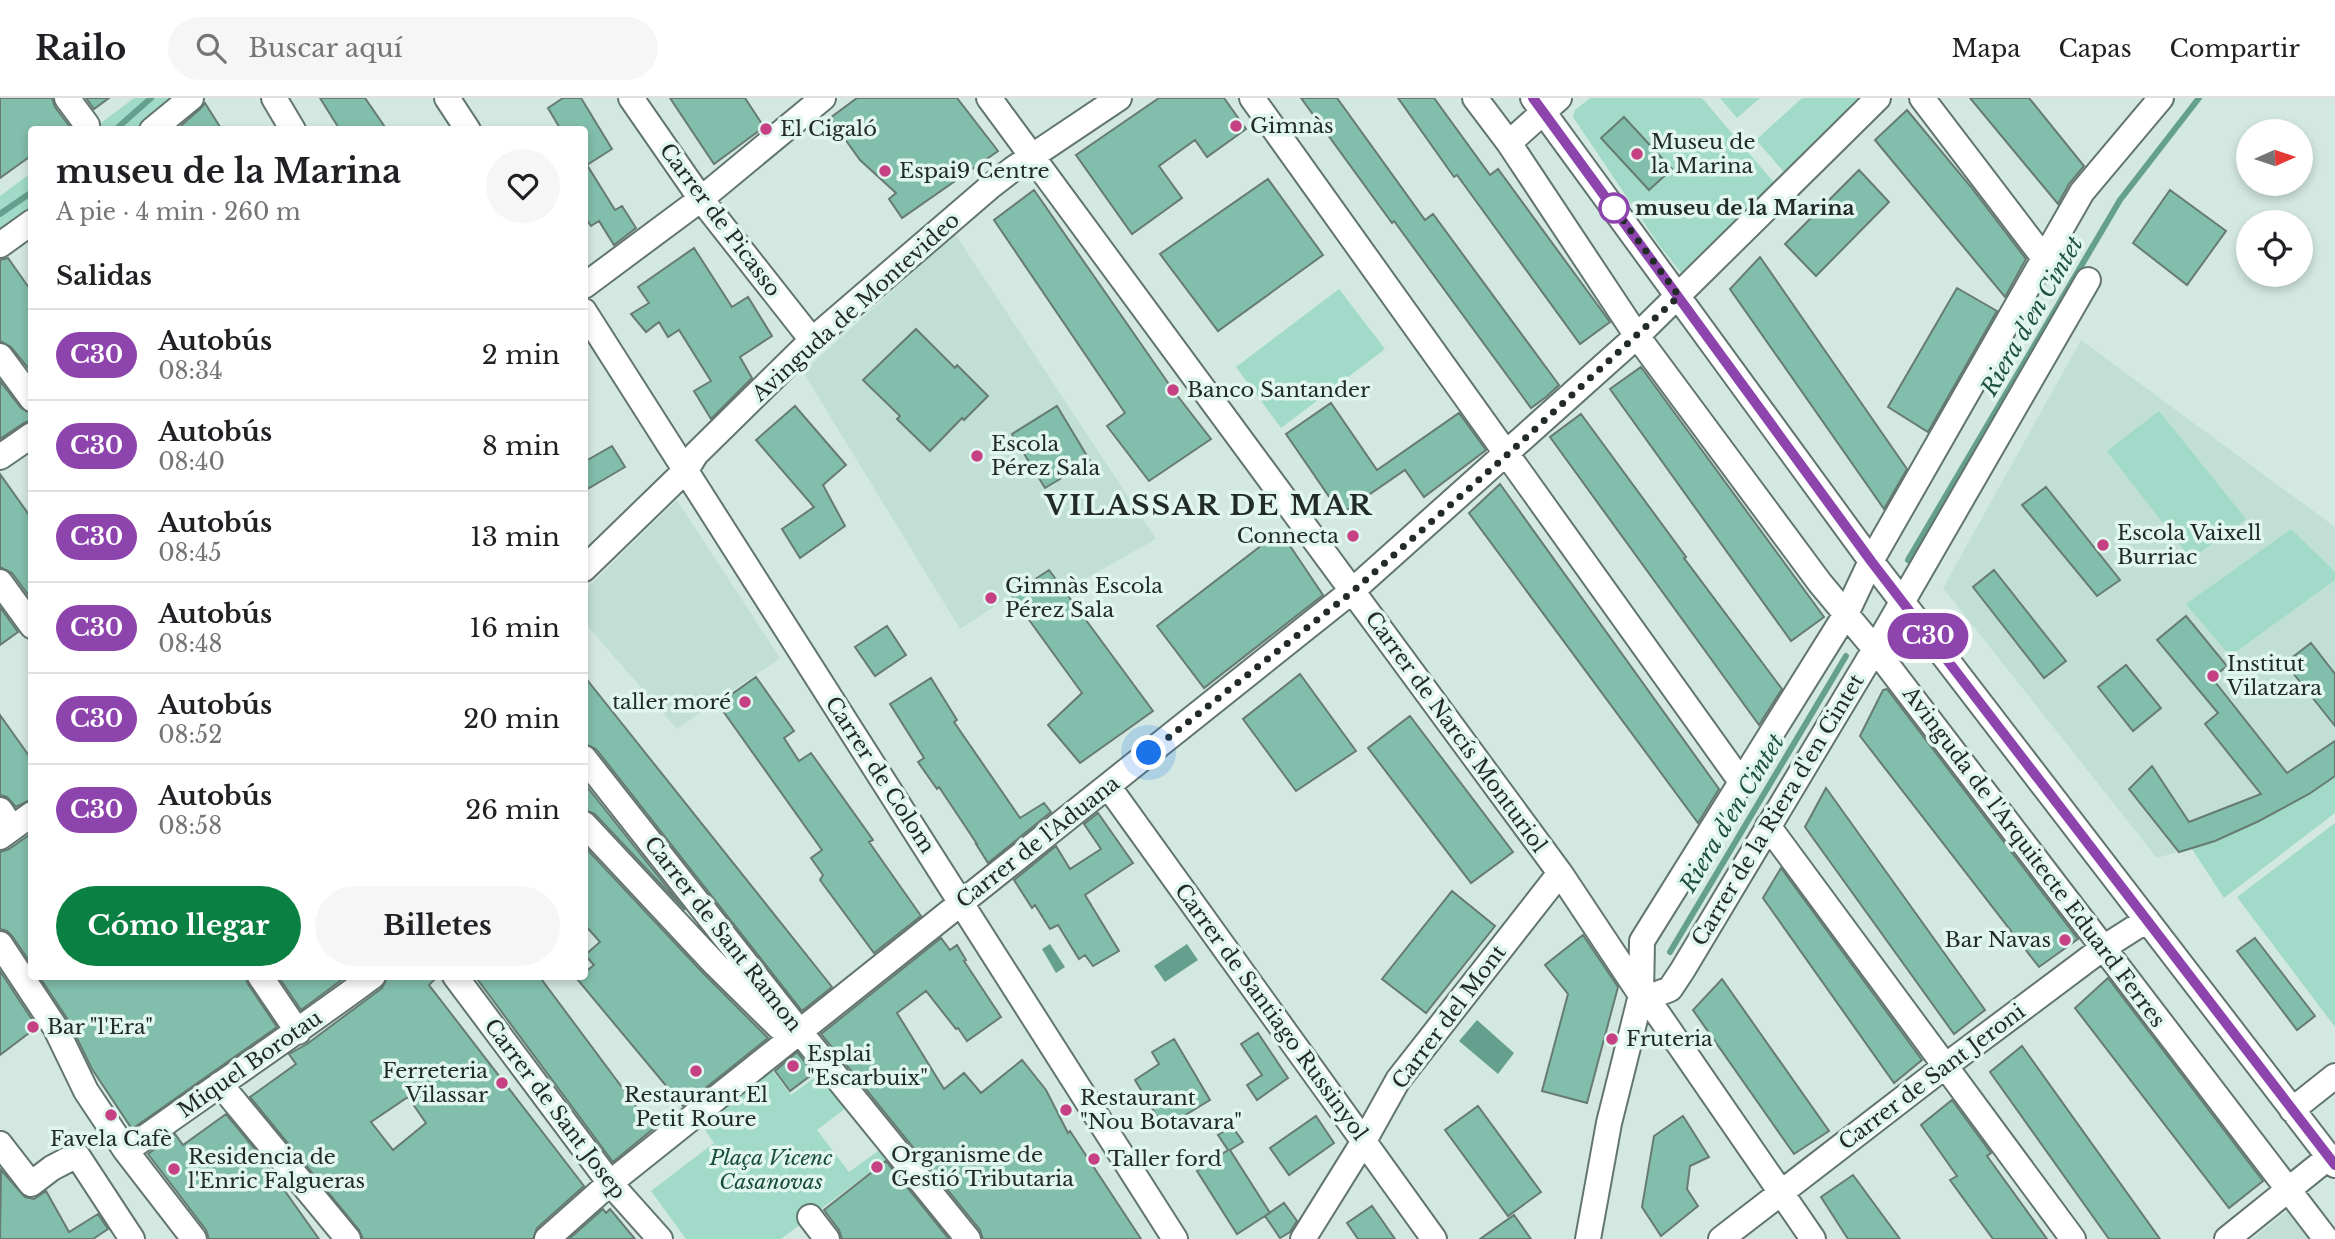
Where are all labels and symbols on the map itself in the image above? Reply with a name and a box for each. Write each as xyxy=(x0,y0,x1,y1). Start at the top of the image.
place label: Gimnàs xyxy=(1250,113,1334,139)
place label: El Cigaló xyxy=(780,116,877,142)
marker: Gimnàs xyxy=(1228,118,1244,134)
north arrow xyxy=(2236,119,2314,196)
marker: El Cigaló xyxy=(758,121,774,137)
place label: Museu de la Marina xyxy=(1651,129,1755,179)
street label: Carrer de Picasso xyxy=(654,138,786,302)
marker: Museu de la Marina xyxy=(1629,146,1645,162)
place label: Espai9 Centre xyxy=(899,158,1049,184)
marker: Espai9 Centre xyxy=(877,163,893,179)
marker: museu de la Marina xyxy=(1599,193,1629,223)
place label: museu de la Marina xyxy=(1635,195,1855,221)
street label: Avinguda de Montevideo xyxy=(746,207,965,408)
water label: Riera d'en Cintet xyxy=(1975,231,2089,402)
place label: Banco Santander xyxy=(1187,377,1370,403)
marker: Banco Santander xyxy=(1165,382,1181,398)
place label: Escola Pérez Sala xyxy=(991,431,1100,481)
marker: Escola Pérez Sala xyxy=(969,448,985,464)
district label: VILASSAR DE MAR xyxy=(1044,488,1373,523)
place label: Escola Vaixell Burriac xyxy=(2117,520,2262,570)
place label: Connecta xyxy=(1237,523,1339,549)
marker: Connecta xyxy=(1345,528,1361,544)
marker: Escola Vaixell Burriac xyxy=(2095,537,2111,553)
place label: Gimnàs Escola Pérez Sala xyxy=(1005,573,1163,623)
marker: Gimnàs Escola Pérez Sala xyxy=(983,590,999,606)
street label: Carrer de Narcís Monturiol xyxy=(1360,606,1552,858)
line badge: C30 xyxy=(1888,613,1968,659)
place label: Institut Vilatzara xyxy=(2226,651,2322,701)
marker: Institut Vilatzara xyxy=(2205,668,2221,684)
street label: Carrer de la Riera d'en Cintet xyxy=(1686,669,1870,951)
street label: Avinguda de l'Arquitecte Eduard Ferres xyxy=(1897,681,2171,1032)
place label: taller moré xyxy=(612,689,731,715)
street label: Carrer de Colom xyxy=(820,692,941,859)
marker: taller moré xyxy=(737,694,753,710)
water label: Riera d'en Cintet xyxy=(1674,728,1790,898)
your location xyxy=(1131,735,1166,770)
street label: Carrer de l'Aduana xyxy=(951,770,1125,914)
street label: Carrer de Sant Ramon xyxy=(639,831,807,1037)
street label: Carrer de Santiago Russinyol xyxy=(1169,879,1373,1146)
place label: Bar Navas xyxy=(1945,927,2051,953)
marker: Bar Navas xyxy=(2057,932,2073,948)
street label: Carrer del Mont xyxy=(1386,940,1512,1094)
street label: Carrer de Sant Jeroni xyxy=(1834,998,2030,1156)
street label: Miquel Borotau xyxy=(173,1005,327,1123)
place label: Bar "l'Era" xyxy=(47,1014,153,1040)
street label: Carrer de Sant Josep xyxy=(479,1014,631,1204)
marker: Bar "l'Era" xyxy=(25,1019,41,1035)
place label: Fruteria xyxy=(1626,1026,1713,1052)
marker: Fruteria xyxy=(1604,1031,1620,1047)
place label: Esplai "Escarbuix" xyxy=(807,1041,928,1091)
place label: Ferreteria Vilassar xyxy=(382,1058,488,1108)
marker: Esplai "Escarbuix" xyxy=(785,1058,801,1074)
marker: Restaurant El Petit Roure xyxy=(688,1063,704,1079)
marker: Ferreteria Vilassar xyxy=(494,1075,510,1091)
place label: Restaurant El Petit Roure xyxy=(624,1082,768,1132)
place label: Restaurant "Nou Botavara" xyxy=(1080,1085,1242,1135)
marker: Restaurant "Nou Botavara" xyxy=(1058,1102,1074,1118)
marker: Favela Cafè xyxy=(103,1107,119,1123)
place label: Favela Cafè xyxy=(50,1126,172,1152)
place label: Organisme de Gestió Tributaria xyxy=(891,1142,1074,1192)
place label: Residencia de l'Enric Falgueras xyxy=(188,1144,365,1194)
park label: Plaça Vicenc Casanovas xyxy=(709,1145,833,1195)
place label: Taller ford xyxy=(1108,1146,1222,1172)
marker: Taller ford xyxy=(1086,1151,1102,1167)
marker: Organisme de Gestió Tributaria xyxy=(869,1159,885,1175)
marker: Residencia de l'Enric Falgueras xyxy=(166,1161,182,1177)

